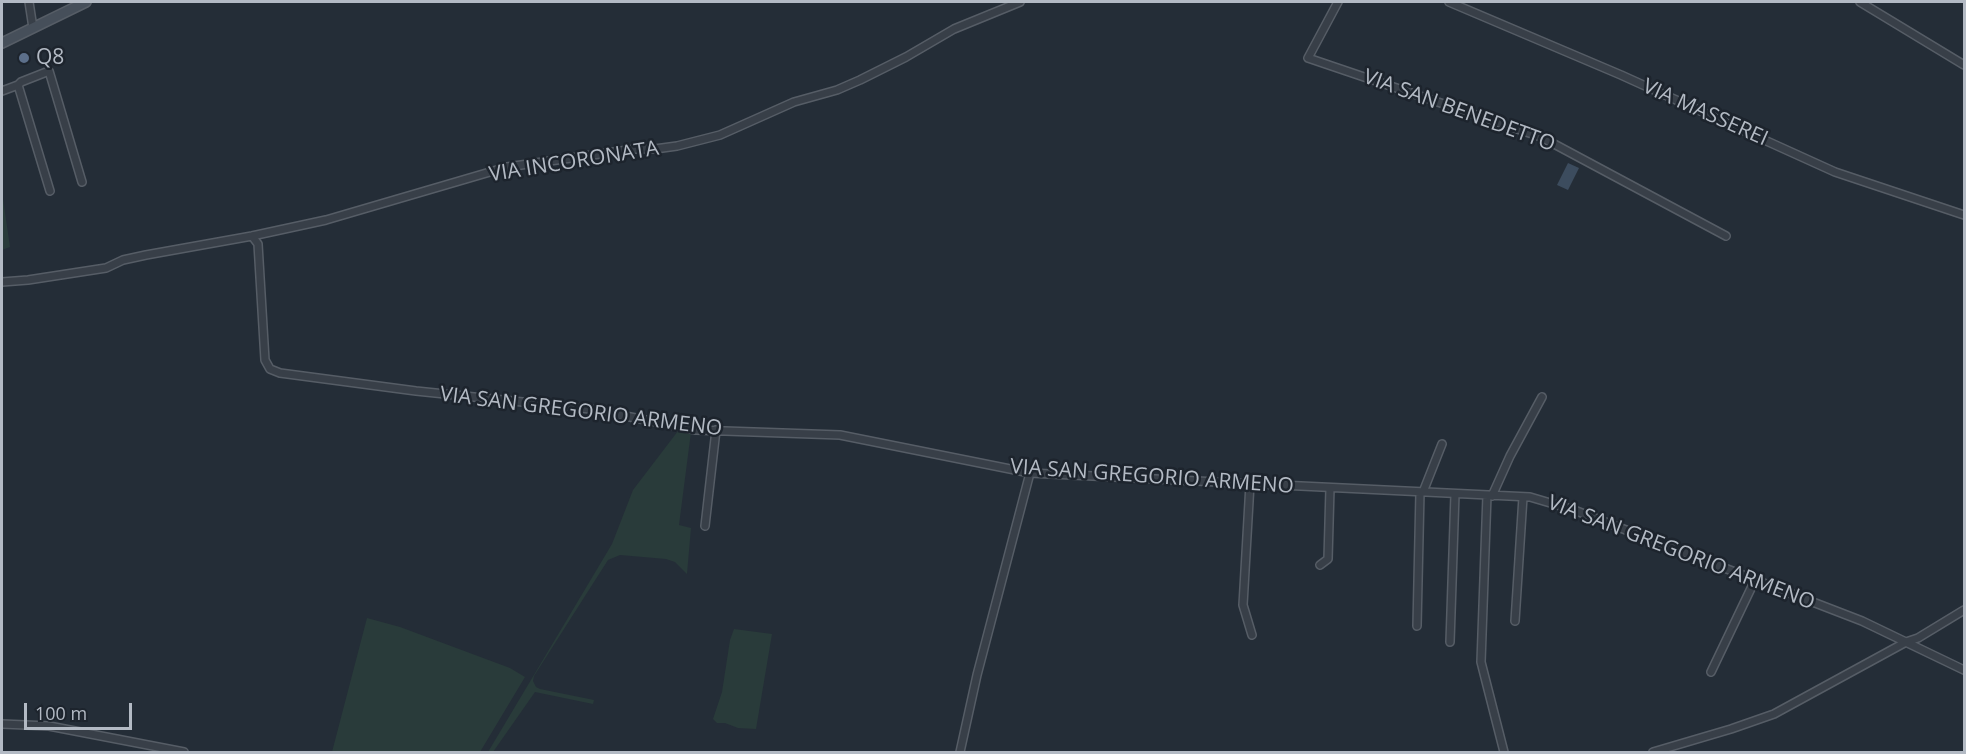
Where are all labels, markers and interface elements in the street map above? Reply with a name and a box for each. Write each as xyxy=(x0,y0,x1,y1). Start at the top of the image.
place label: Q8 xyxy=(36,45,64,71)
marker: Q8 xyxy=(17,51,31,65)
street label: VIA SAN BENEDETTO xyxy=(1360,65,1558,157)
street label: VIA MASSEREI xyxy=(1638,74,1772,152)
street label: VIA INCORONATA xyxy=(487,136,661,188)
street label: VIA SAN GREGORIO ARMENO xyxy=(438,382,724,442)
street label: VIA SAN GREGORIO ARMENO xyxy=(1009,455,1295,499)
street label: VIA SAN GREGORIO ARMENO xyxy=(1544,490,1818,616)
scale bar xyxy=(27,691,135,729)
text: 100 m xyxy=(35,701,87,725)

